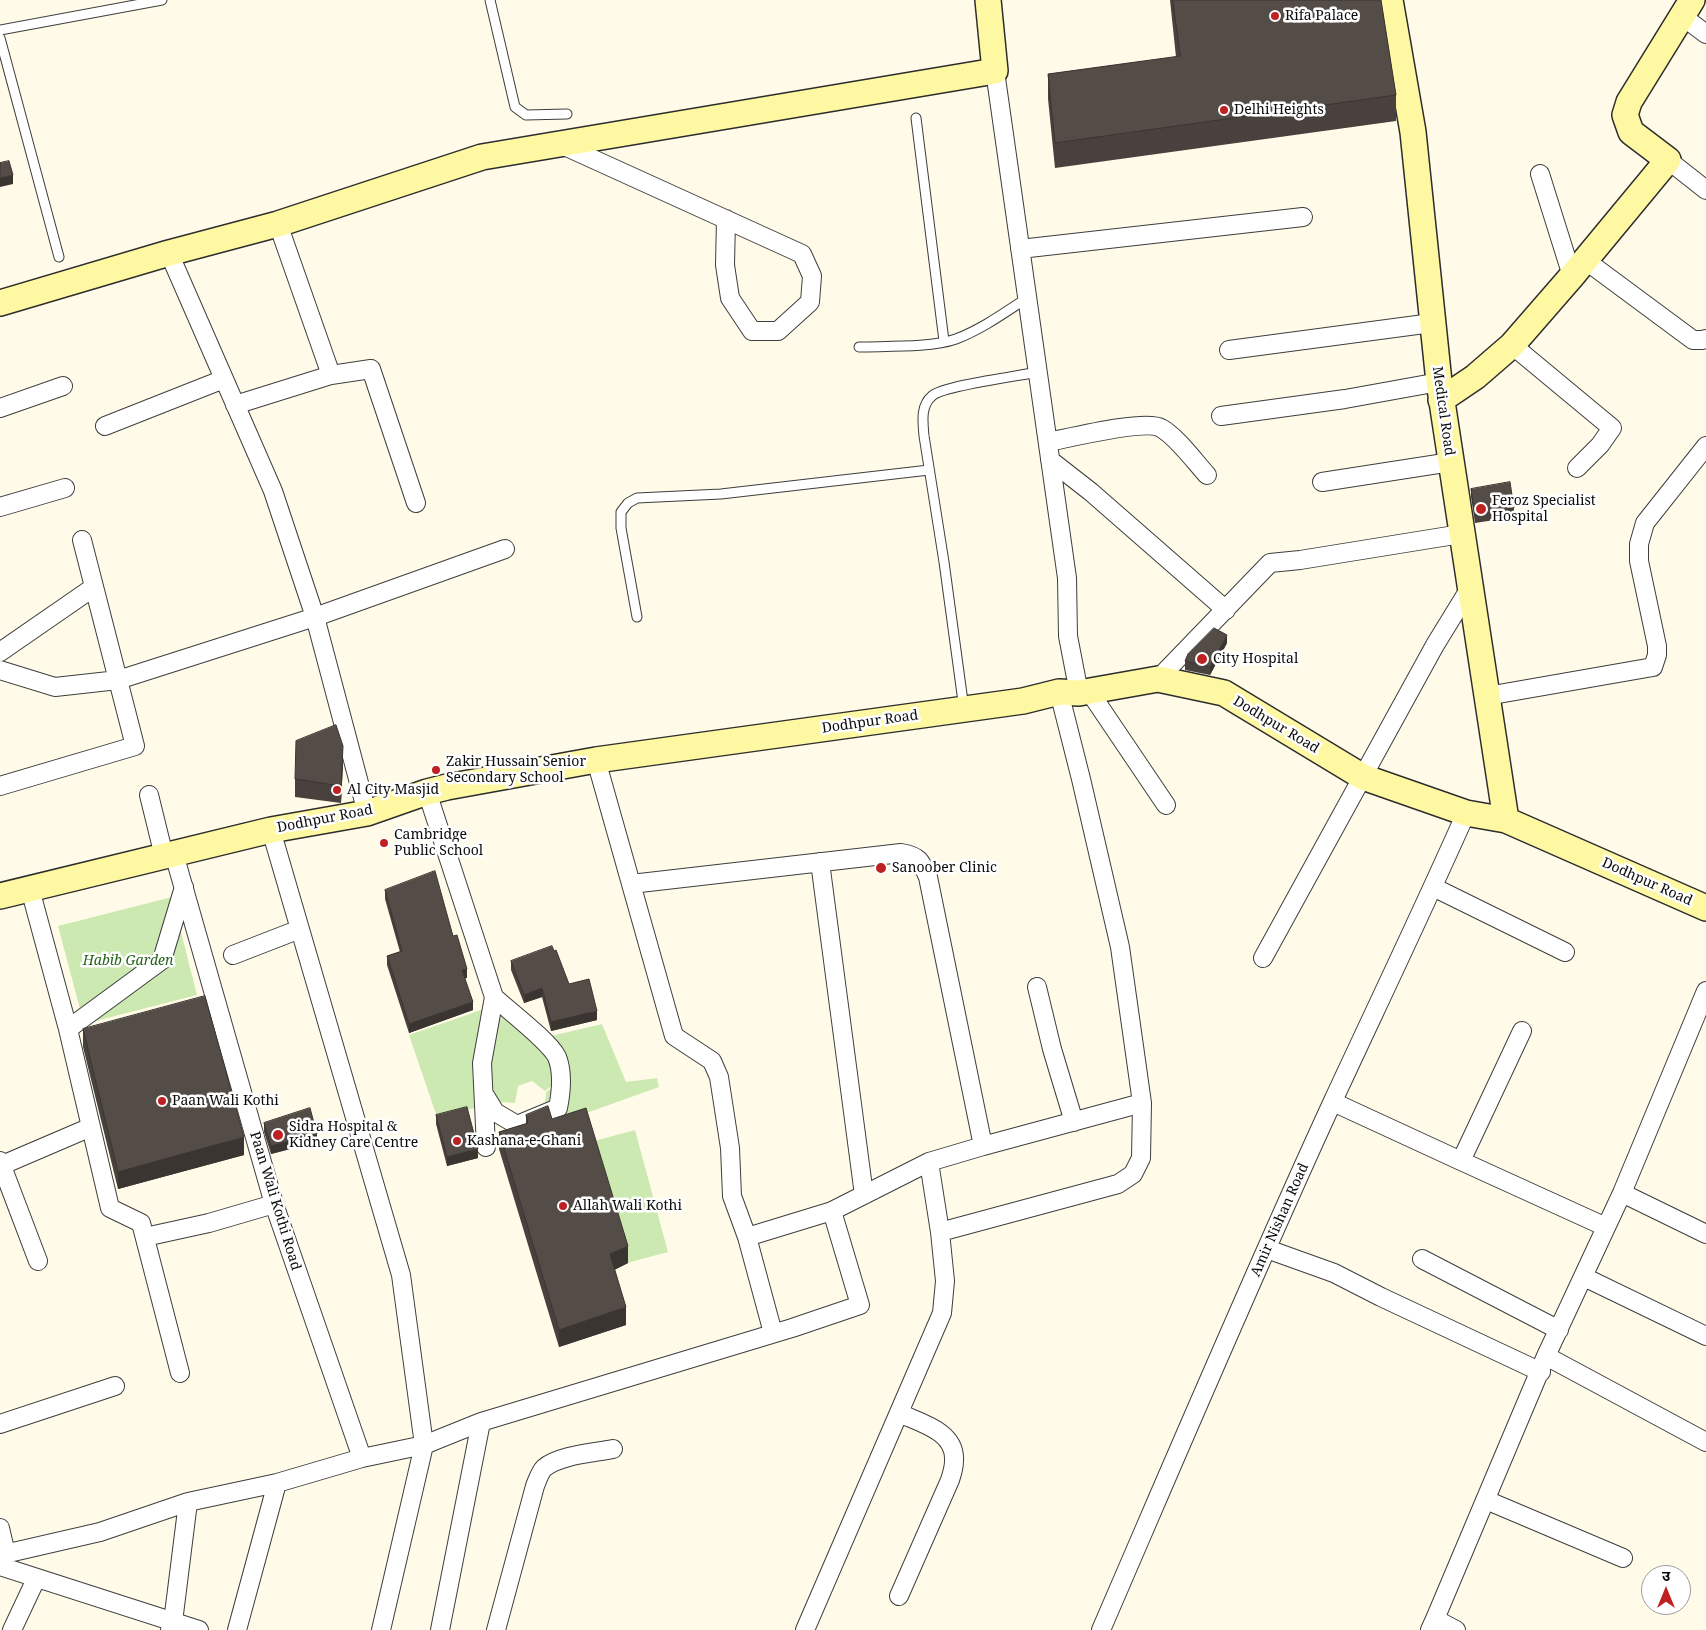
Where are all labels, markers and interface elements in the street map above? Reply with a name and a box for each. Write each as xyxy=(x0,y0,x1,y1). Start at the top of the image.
place label: Rifa Palace xyxy=(1285,8,1358,24)
marker: Rifa Palace xyxy=(1269,10,1281,22)
place label: Delhi Heights xyxy=(1234,102,1324,118)
marker: Delhi Heights xyxy=(1218,104,1230,116)
street label: Medical Road xyxy=(1428,365,1458,457)
place label: Feroz Specialist Hospital xyxy=(1492,493,1596,526)
marker: Feroz Specialist Hospital xyxy=(1474,502,1488,516)
place label: City Hospital xyxy=(1213,651,1298,667)
marker: City Hospital xyxy=(1195,652,1209,666)
street label: Dodhpur Road xyxy=(1230,693,1322,757)
street label: Dodhpur Road xyxy=(821,707,919,737)
place label: Zakir Hussain Senior Secondary School xyxy=(446,754,586,786)
marker: Zakir Hussain Senior Secondary School xyxy=(430,764,442,776)
place label: Al City Masjid xyxy=(347,782,439,798)
marker: Al City Masjid xyxy=(331,784,343,796)
street label: Dodhpur Road xyxy=(276,801,374,837)
place label: Cambridge Public School xyxy=(394,827,483,860)
marker: Cambridge Public School xyxy=(378,837,390,849)
street label: Dodhpur Road xyxy=(1599,855,1695,909)
place label: Sanoober Clinic xyxy=(892,860,997,876)
marker: Sanoober Clinic xyxy=(874,861,888,875)
park label: Habib Garden xyxy=(83,953,173,969)
place label: Paan Wali Kothi xyxy=(172,1093,279,1109)
marker: Paan Wali Kothi xyxy=(156,1095,168,1107)
place label: Sidra Hospital & Kidney Care Centre xyxy=(289,1119,418,1152)
marker: Sidra Hospital & Kidney Care Centre xyxy=(271,1128,285,1142)
street label: Paan Wali Kothi Road xyxy=(246,1130,304,1272)
place label: Kashana-e-Ghani xyxy=(467,1133,581,1149)
marker: Kashana-e-Ghani xyxy=(451,1135,463,1147)
street label: Amir Nishan Road xyxy=(1247,1161,1313,1279)
place label: Allah Wali Kothi xyxy=(573,1198,682,1214)
marker: Allah Wali Kothi xyxy=(557,1200,569,1212)
north arrow xyxy=(1641,1565,1691,1615)
text: उ xyxy=(1662,1566,1670,1585)

